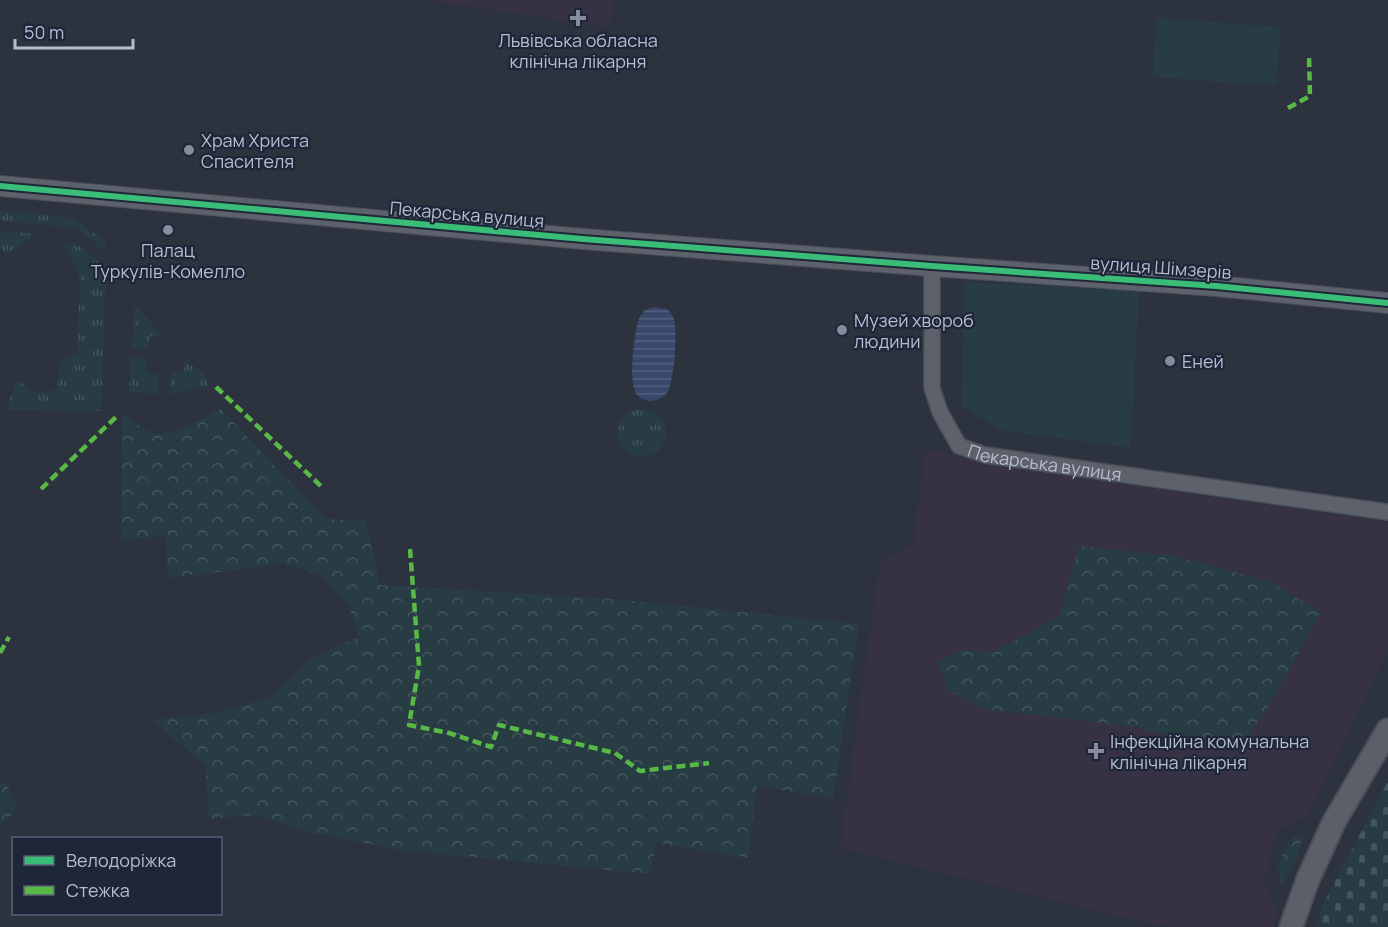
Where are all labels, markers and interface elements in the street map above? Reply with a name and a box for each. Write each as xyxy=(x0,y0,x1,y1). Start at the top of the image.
marker: Львівська обласна клінічна лікарня xyxy=(569,9,587,27)
scale bar xyxy=(15,12,134,50)
text: 50 m xyxy=(24,20,64,44)
place label: Львівська обласна клінічна лікарня xyxy=(498,28,658,73)
place label: Храм Христа Спасителя xyxy=(201,128,309,173)
marker: Храм Христа Спасителя xyxy=(182,143,196,157)
street label: Пекарська вулиця xyxy=(389,195,545,233)
marker: Палац Туркулів-Комелло xyxy=(161,223,175,237)
place label: Палац Туркулів-Комелло xyxy=(91,238,245,283)
street label: вулиця Шімзерів xyxy=(1090,250,1233,284)
place label: Музей хвороб людини xyxy=(854,308,974,353)
marker: Музей хвороб людини xyxy=(835,323,849,337)
place label: Еней xyxy=(1182,349,1224,373)
marker: Еней xyxy=(1163,354,1177,368)
street label: Пекарська вулиця xyxy=(965,438,1123,486)
place label: Інфекційна комунальна клінічна лікарня xyxy=(1110,729,1309,774)
marker: Інфекційна комунальна клінічна лікарня xyxy=(1087,742,1105,760)
legend xyxy=(12,837,222,915)
text: Велодоріжка xyxy=(66,848,176,872)
text: Стежка xyxy=(66,878,130,902)

